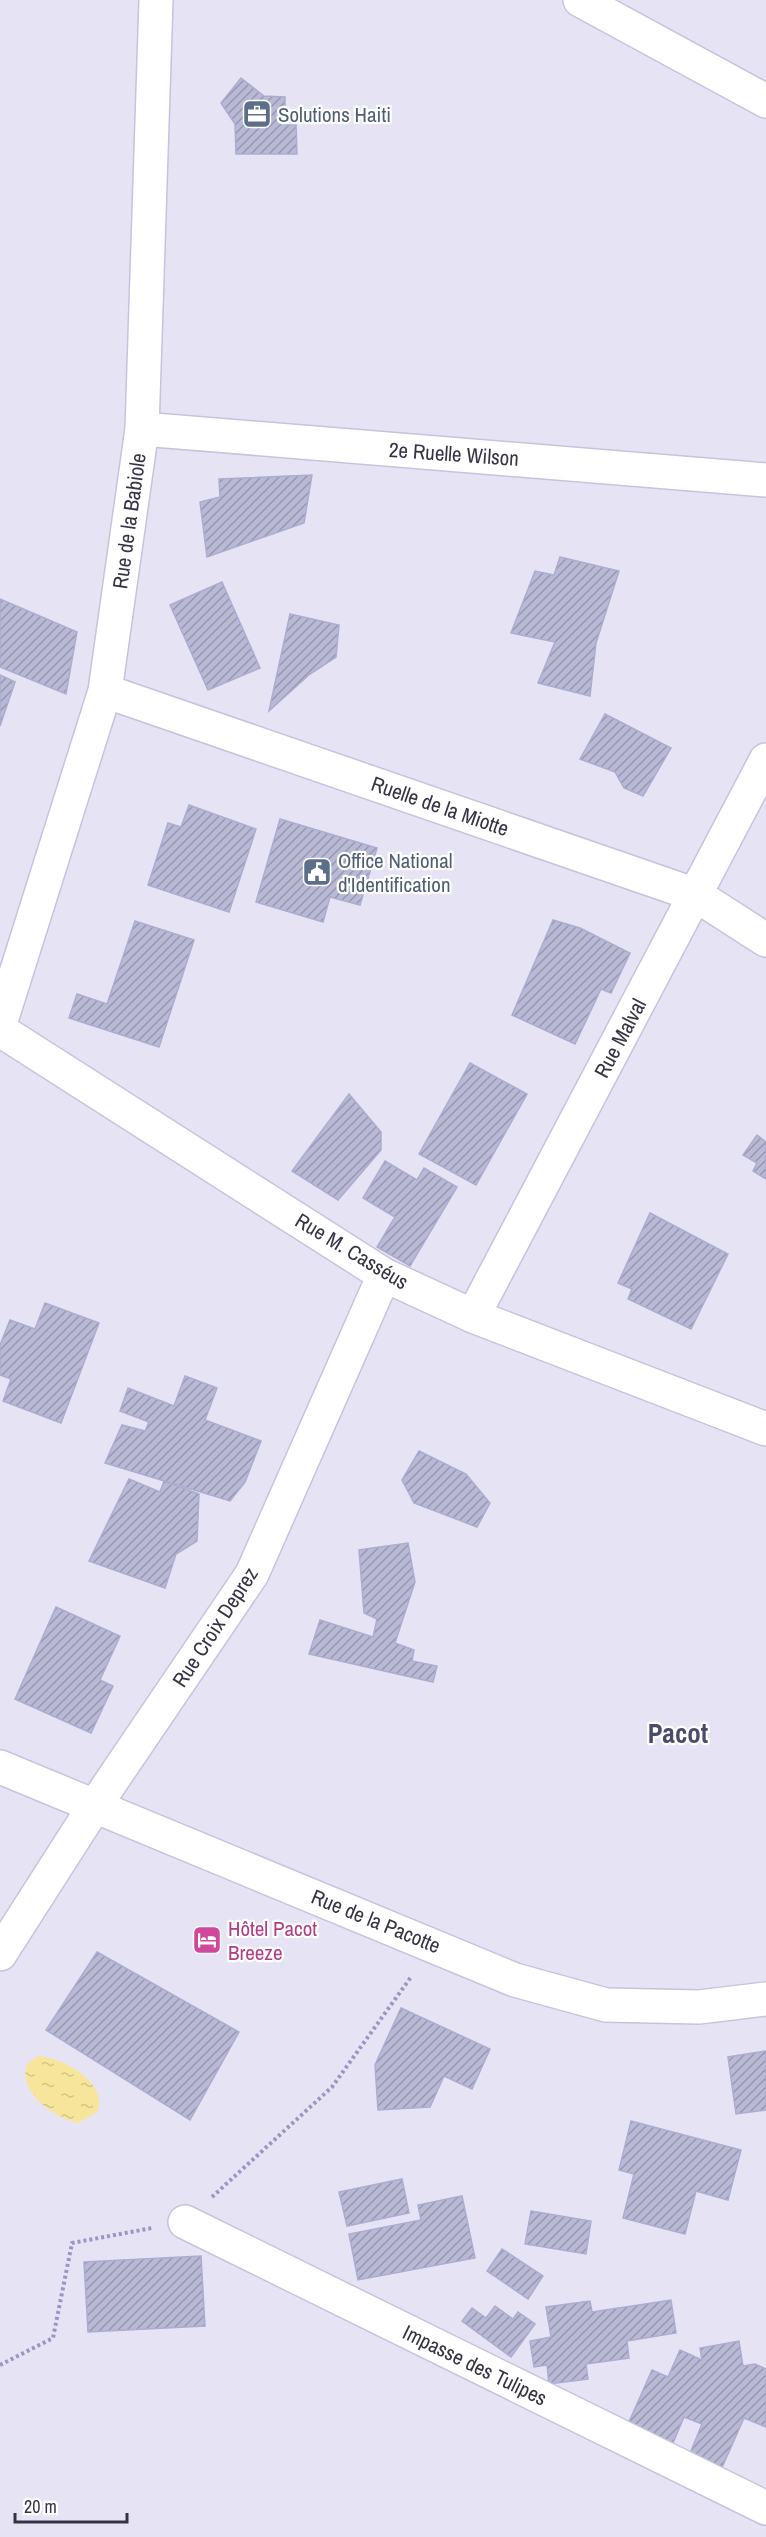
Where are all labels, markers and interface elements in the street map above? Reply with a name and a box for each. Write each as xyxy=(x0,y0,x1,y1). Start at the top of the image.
office icon: Solutions Haiti xyxy=(241,98,273,130)
place label: Solutions Haiti xyxy=(278,100,391,129)
street label: 2e Ruelle Wilson xyxy=(388,435,520,473)
street label: Rue de la Babiole xyxy=(105,451,153,591)
street label: Ruelle de la Miotte xyxy=(367,769,513,843)
place label: Office National d'Identification xyxy=(338,846,453,899)
public building icon: Office National d'Identification xyxy=(301,856,333,888)
street label: Rue Malval xyxy=(587,993,653,1083)
street label: Rue M. Casséus xyxy=(290,1206,414,1296)
street label: Rue Croix Deprez xyxy=(165,1561,265,1693)
district label: Pacot xyxy=(648,1715,708,1751)
street label: Rue de la Pacotte xyxy=(307,1882,445,1960)
place label: Hôtel Pacot Breeze xyxy=(228,1914,317,1967)
hotel icon: Hôtel Pacot Breeze xyxy=(191,1924,223,1956)
street label: Impasse des Tulipes xyxy=(398,2318,552,2412)
scale bar xyxy=(15,2486,128,2524)
text: 20 m xyxy=(24,2494,57,2519)

